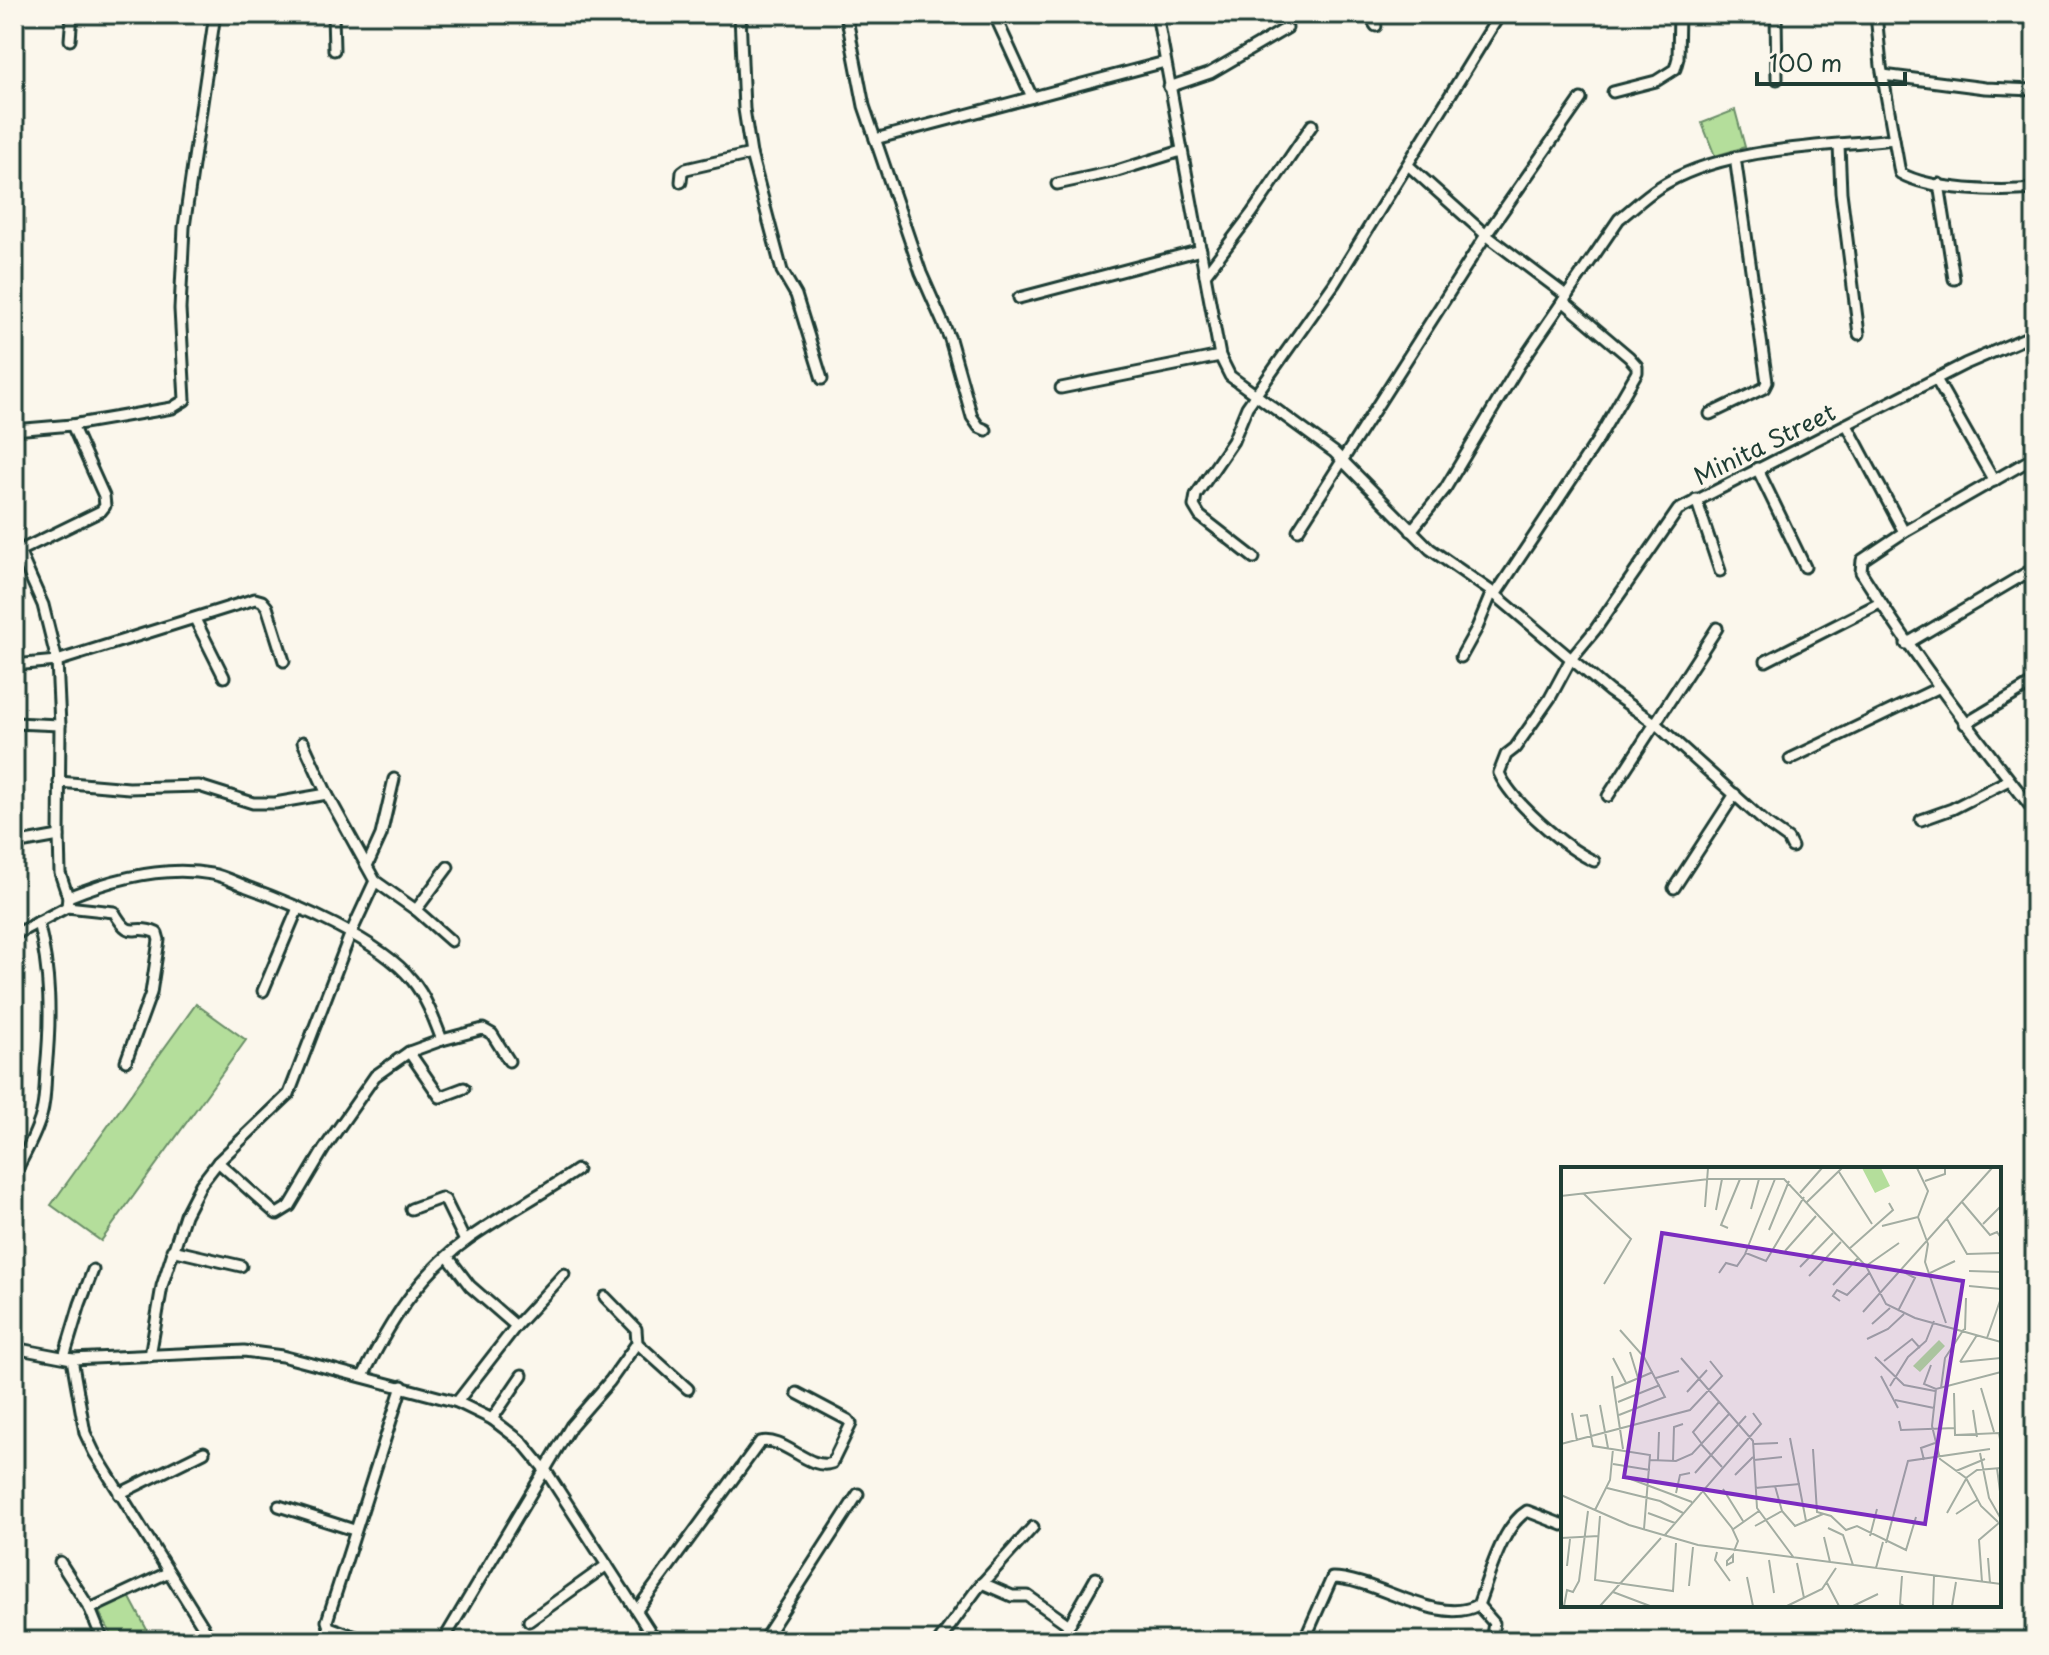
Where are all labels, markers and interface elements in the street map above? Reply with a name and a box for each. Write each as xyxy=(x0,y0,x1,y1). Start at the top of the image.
scale bar xyxy=(1757,36,1905,86)
text: 100 m xyxy=(1769,44,1842,80)
street label: Minita Street xyxy=(1687,393,1841,493)
inset map xyxy=(1561,1167,2001,1607)

